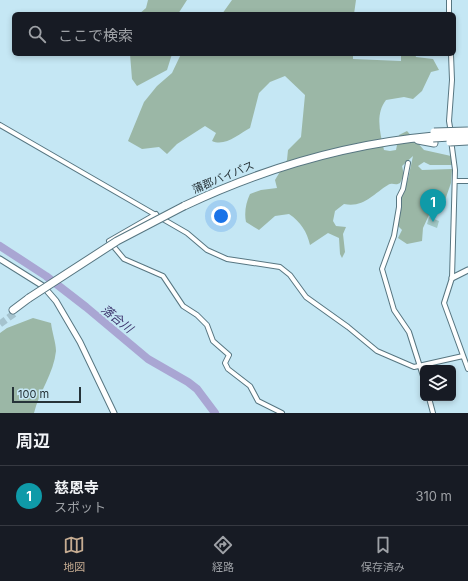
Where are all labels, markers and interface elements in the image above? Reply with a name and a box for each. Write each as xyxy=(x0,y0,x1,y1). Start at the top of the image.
search box xyxy=(12,12,456,56)
icon: search xyxy=(26,23,48,45)
text: ここで検索 xyxy=(58,26,133,45)
street label: 蒲郡バイパス xyxy=(190,158,256,196)
pin: 1 xyxy=(420,189,446,222)
your location xyxy=(211,206,231,226)
water label: 落合川 xyxy=(99,301,138,337)
map controls xyxy=(420,365,456,401)
button: layers xyxy=(420,365,456,401)
scale bar xyxy=(12,385,81,404)
text: 100 m xyxy=(18,387,49,401)
text: 周辺 xyxy=(16,431,50,451)
text: 慈恩寺 xyxy=(54,478,99,497)
text: 1 xyxy=(26,488,32,504)
text: 310 m xyxy=(415,488,452,504)
text: スポット xyxy=(54,499,106,515)
tab: 地図 xyxy=(63,534,85,574)
tab: 経路 xyxy=(212,534,234,574)
tab: 保存済み xyxy=(361,534,405,574)

